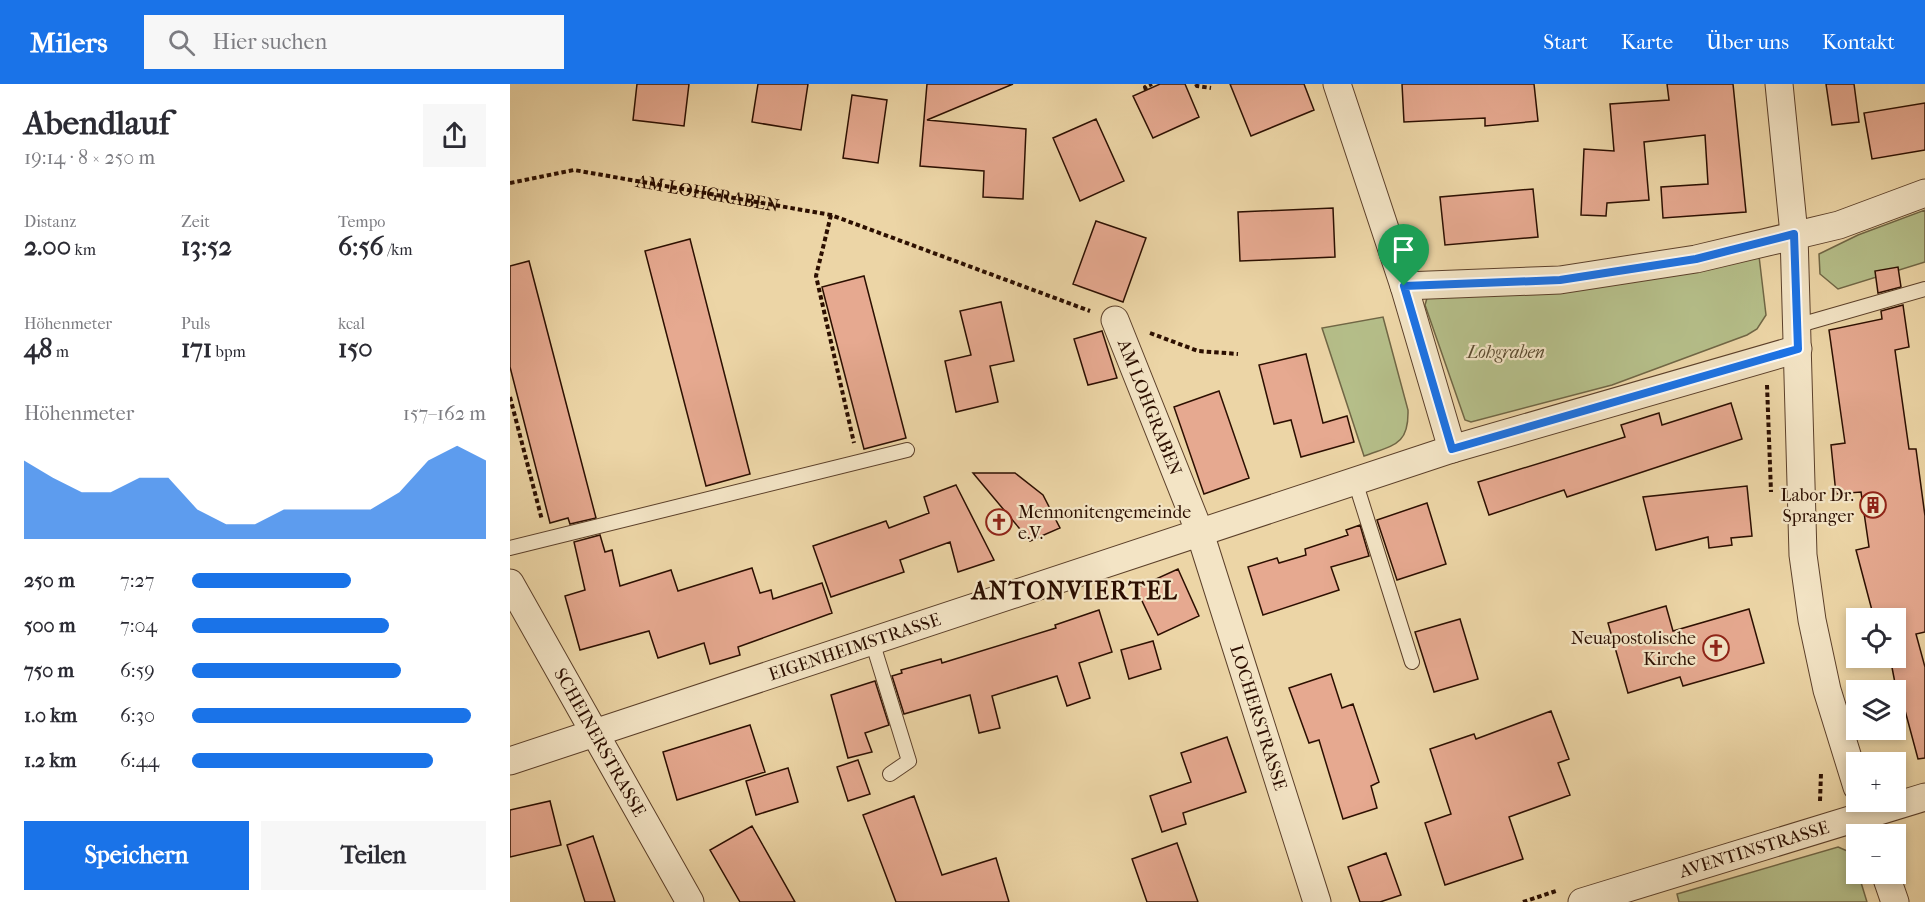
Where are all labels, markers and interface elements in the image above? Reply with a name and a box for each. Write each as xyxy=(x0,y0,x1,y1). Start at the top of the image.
search box xyxy=(144,15,564,69)
text: Milers xyxy=(30,26,108,59)
icon: search xyxy=(165,26,198,59)
text: Hier suchen xyxy=(213,29,327,55)
text: Start xyxy=(1543,30,1588,54)
text: Karte xyxy=(1621,30,1673,54)
text: Über uns xyxy=(1706,30,1789,54)
text: Kontakt xyxy=(1822,30,1895,54)
text: Abendlauf xyxy=(24,104,170,143)
button: share xyxy=(423,104,486,167)
text: 19:14 · 8 × 250 m xyxy=(24,146,155,169)
street label: AM LOHGRABEN xyxy=(634,170,781,216)
text: Distanz xyxy=(24,212,76,231)
text: Zeit xyxy=(181,212,210,231)
text: Tempo xyxy=(338,212,385,231)
pin xyxy=(1378,224,1429,286)
text: 2.00 xyxy=(24,231,71,262)
text: 13:52 xyxy=(181,231,232,262)
text: 6:56 xyxy=(338,231,384,262)
icon: arrive xyxy=(1387,233,1420,266)
text: km xyxy=(71,240,96,259)
text: /km xyxy=(384,240,413,259)
text: Höhenmeter xyxy=(24,314,112,333)
text: Puls xyxy=(181,314,210,333)
text: kcal xyxy=(338,314,365,333)
text: 48 xyxy=(24,333,52,364)
text: 171 xyxy=(181,333,212,364)
text: 150 xyxy=(338,333,373,364)
street label: AM LOHGRABEN xyxy=(1113,335,1187,479)
text: m xyxy=(52,342,69,361)
text: bpm xyxy=(212,342,246,361)
park label: Lohgraben xyxy=(1465,342,1545,363)
text: Höhenmeter xyxy=(24,402,134,425)
text: 157–162 m xyxy=(403,402,486,425)
place label: Labor Dr. Spranger xyxy=(1781,485,1854,527)
building icon: Labor Dr. Spranger xyxy=(1858,490,1888,520)
place label: Mennonitengemeinde e.V. xyxy=(1018,502,1191,544)
church icon: Mennonitengemeinde e.V. xyxy=(984,507,1014,537)
text: 250 m xyxy=(24,569,75,592)
text: 7:27 xyxy=(120,569,154,592)
district label: ANTONVIERTEL xyxy=(970,577,1178,605)
map controls xyxy=(1846,608,1906,884)
button: locate xyxy=(1846,608,1906,668)
street label: EIGENHEIMSTRASSE xyxy=(766,609,943,685)
text: 500 m xyxy=(24,614,76,637)
text: 7:04 xyxy=(120,614,157,637)
place label: Neuapostolische Kirche xyxy=(1571,628,1696,670)
church icon: Neuapostolische Kirche xyxy=(1701,633,1731,663)
street label: LOCHERSTRASSE xyxy=(1226,642,1291,793)
text: 750 m xyxy=(24,659,74,682)
text: 6:59 xyxy=(120,659,155,682)
street label: SCHEINERSTRASSE xyxy=(550,664,650,820)
button: layers xyxy=(1846,680,1906,740)
text: 1.0 km xyxy=(24,704,77,727)
text: 6:30 xyxy=(120,704,155,727)
text: 1.2 km xyxy=(24,749,77,772)
text: 6:44 xyxy=(120,749,159,772)
button: + xyxy=(1846,752,1906,812)
street label: AVENTINSTRASSE xyxy=(1676,817,1832,882)
button: Speichern xyxy=(24,821,249,890)
button: Teilen xyxy=(261,821,486,890)
button: − xyxy=(1846,824,1906,884)

